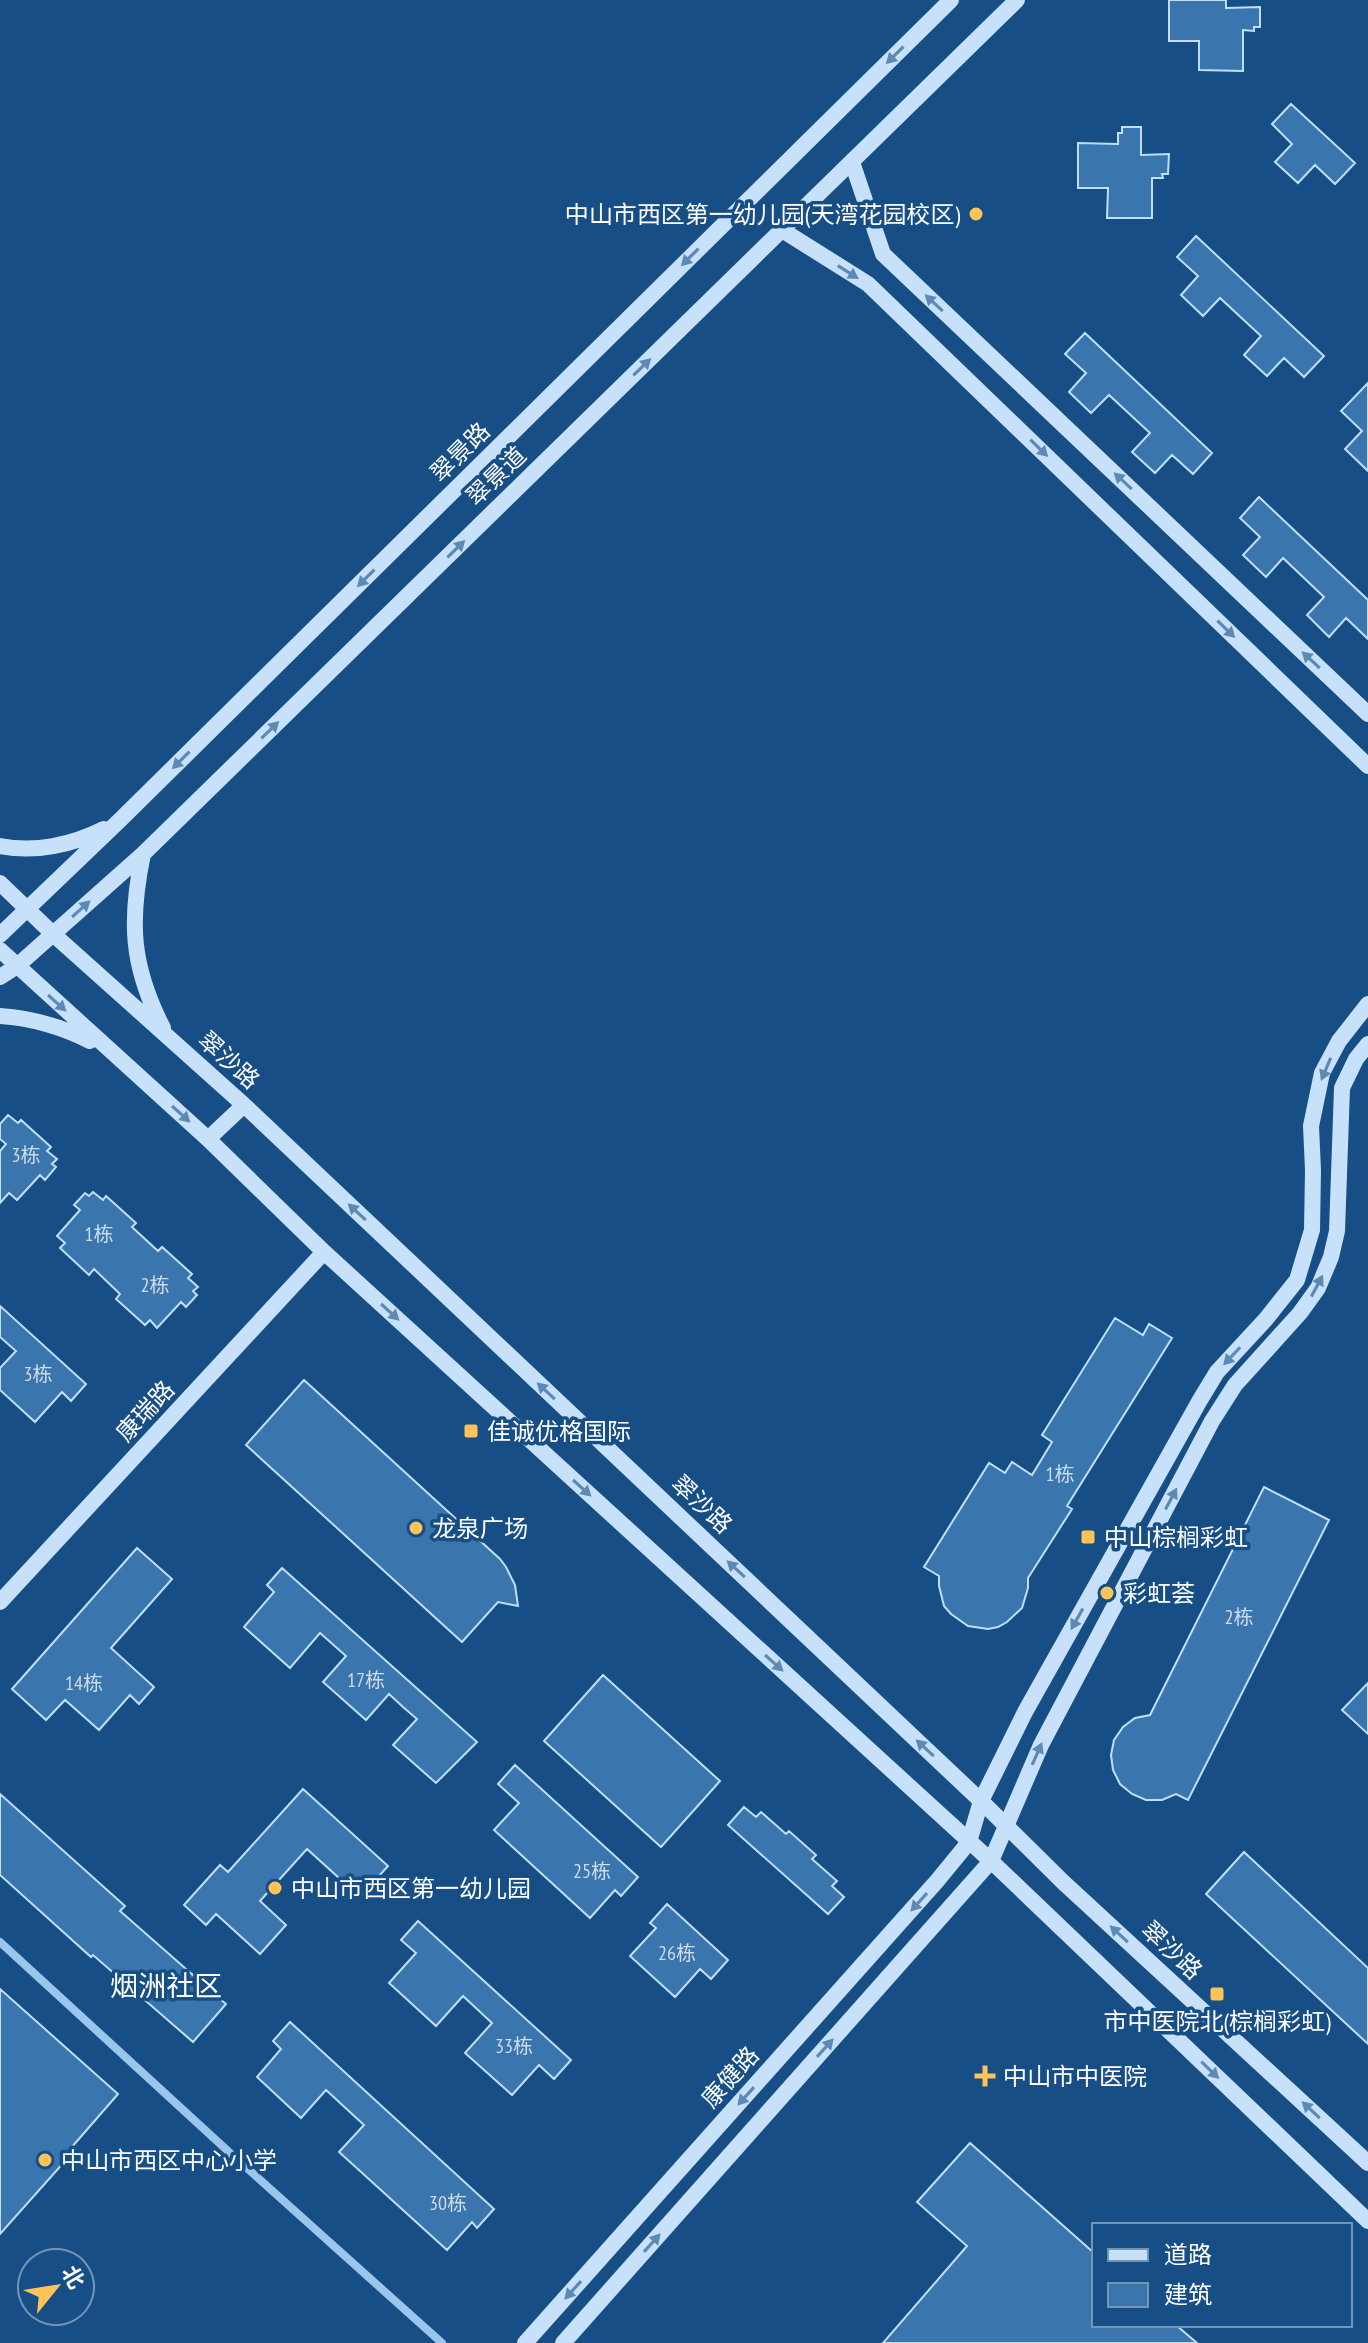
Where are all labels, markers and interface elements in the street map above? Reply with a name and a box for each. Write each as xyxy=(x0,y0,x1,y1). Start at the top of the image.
one-way arrow xyxy=(886,45,905,64)
place label: 中山市西区第一幼儿园(天湾花园校区) xyxy=(565,199,960,230)
marker: 中山市西区第一幼儿园(天湾花园校区) xyxy=(967,205,985,223)
one-way arrow xyxy=(682,247,700,266)
one-way arrow xyxy=(838,264,859,279)
one-way arrow xyxy=(925,294,944,312)
one-way arrow xyxy=(632,358,651,377)
street label: 翠景路 xyxy=(424,416,496,488)
one-way arrow xyxy=(1029,439,1048,457)
street label: 翠景道 xyxy=(459,440,533,512)
one-way arrow xyxy=(1114,473,1133,491)
one-way arrow xyxy=(446,540,465,558)
one-way arrow xyxy=(357,568,376,587)
one-way arrow xyxy=(1216,619,1235,638)
one-way arrow xyxy=(1302,652,1321,670)
one-way arrow xyxy=(260,721,279,739)
one-way arrow xyxy=(172,751,191,769)
one-way arrow xyxy=(71,900,91,918)
one-way arrow xyxy=(47,994,67,1011)
street label: 翠沙路 xyxy=(192,1024,266,1096)
one-way arrow xyxy=(1319,1057,1332,1081)
one-way arrow xyxy=(171,1105,190,1123)
house number: 3栋 xyxy=(12,1142,41,1168)
one-way arrow xyxy=(348,1204,367,1222)
house number: 1栋 xyxy=(85,1221,114,1247)
house number: 2栋 xyxy=(141,1272,170,1298)
one-way arrow xyxy=(1311,1274,1324,1297)
one-way arrow xyxy=(380,1303,399,1321)
one-way arrow xyxy=(1223,1346,1241,1365)
house number: 3栋 xyxy=(24,1361,53,1387)
street label: 康瑞路 xyxy=(109,1374,181,1448)
one-way arrow xyxy=(537,1382,556,1400)
place label: 佳诚优格国际 xyxy=(487,1416,631,1447)
marker: 佳诚优格国际 xyxy=(462,1422,480,1440)
house number: 1栋 xyxy=(1046,1461,1075,1487)
street label: 翠沙路 xyxy=(665,1468,739,1540)
one-way arrow xyxy=(572,1478,591,1496)
one-way arrow xyxy=(1165,1487,1178,1510)
place label: 龙泉广场 xyxy=(432,1513,528,1544)
marker: 龙泉广场 xyxy=(407,1519,425,1537)
place label: 中山棕榈彩虹 xyxy=(1104,1522,1248,1553)
marker: 中山棕榈彩虹 xyxy=(1079,1528,1097,1546)
one-way arrow xyxy=(726,1561,745,1579)
place label: 彩虹荟 xyxy=(1123,1578,1195,1609)
marker: 彩虹荟 xyxy=(1098,1584,1116,1602)
house number: 2栋 xyxy=(1225,1604,1254,1630)
one-way arrow xyxy=(1070,1608,1084,1631)
one-way arrow xyxy=(764,1654,783,1672)
house number: 17栋 xyxy=(347,1667,385,1693)
house number: 14栋 xyxy=(65,1670,103,1696)
one-way arrow xyxy=(915,1739,934,1757)
one-way arrow xyxy=(1031,1742,1044,1765)
house number: 25栋 xyxy=(573,1858,611,1884)
place label: 中山市西区第一幼儿园 xyxy=(291,1873,531,1904)
marker: 中山市西区第一幼儿园 xyxy=(266,1879,284,1897)
one-way arrow xyxy=(910,1892,928,1911)
street label: 翠沙路 xyxy=(1135,1914,1209,1986)
one-way arrow xyxy=(1110,1925,1129,1943)
house number: 26栋 xyxy=(658,1940,696,1966)
district label: 烟洲社区 xyxy=(110,1967,222,2004)
marker: 市中医院北(棕榈彩虹) xyxy=(1208,1985,1226,2003)
place label: 市中医院北(棕榈彩虹) xyxy=(1103,2006,1331,2037)
house number: 33栋 xyxy=(495,2033,533,2059)
one-way arrow xyxy=(815,2039,833,2058)
street label: 康健路 xyxy=(694,2040,766,2114)
one-way arrow xyxy=(1200,2060,1219,2078)
place label: 中山市中医院 xyxy=(1003,2061,1147,2092)
marker: 中山市中医院 xyxy=(974,2065,996,2087)
one-way arrow xyxy=(737,2086,755,2105)
one-way arrow xyxy=(1301,2101,1320,2119)
place label: 中山市西区中心小学 xyxy=(61,2145,277,2176)
marker: 中山市西区中心小学 xyxy=(36,2151,54,2169)
house number: 30栋 xyxy=(429,2190,467,2216)
legend xyxy=(1092,2223,1352,2327)
one-way arrow xyxy=(643,2233,660,2253)
text: 道路 xyxy=(1164,2239,1212,2270)
north arrow xyxy=(16,2247,96,2327)
text: 北 xyxy=(56,2260,91,2294)
text: 建筑 xyxy=(1164,2279,1212,2310)
one-way arrow xyxy=(564,2280,582,2299)

